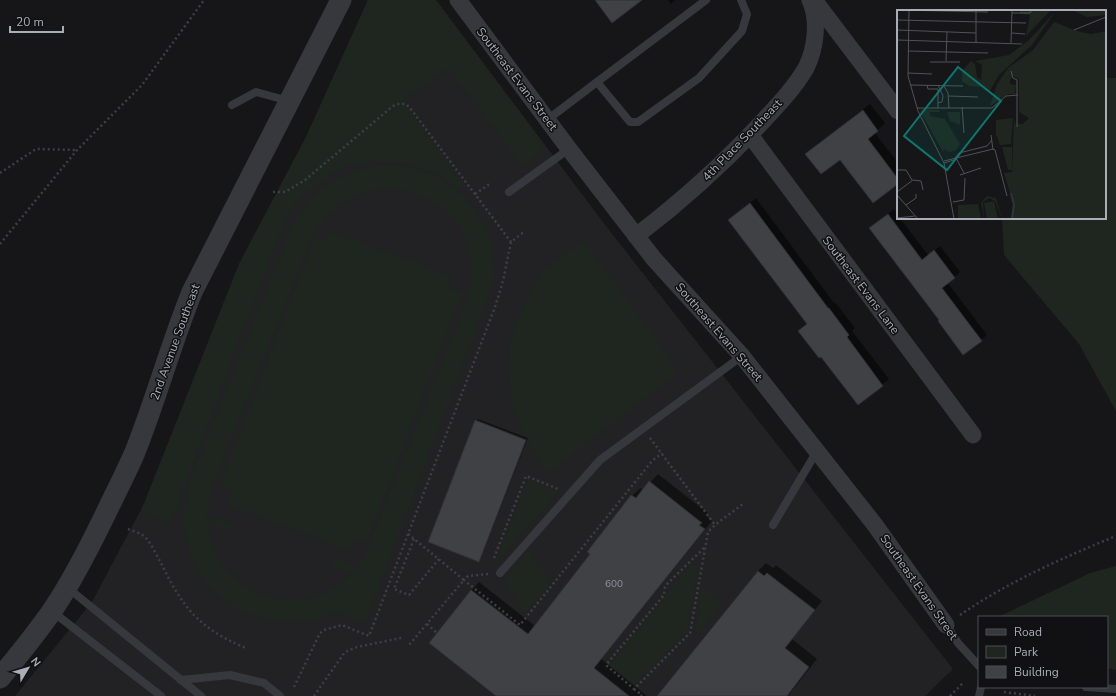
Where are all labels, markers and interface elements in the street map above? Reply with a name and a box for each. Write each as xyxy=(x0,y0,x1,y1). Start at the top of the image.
scale bar xyxy=(10,8,63,34)
inset map xyxy=(897,10,1106,219)
text: 20 m xyxy=(16,14,44,30)
street label: Southeast Evans Street xyxy=(473,24,562,134)
street label: 4th Place Southeast xyxy=(699,95,786,184)
street label: Southeast Evans Lane xyxy=(819,233,903,337)
street label: Southeast Evans Street xyxy=(672,279,767,385)
street label: 2nd Avenue Southeast xyxy=(147,281,204,402)
street label: Southeast Evans Street xyxy=(877,531,962,644)
house number: 600 xyxy=(605,577,623,591)
legend xyxy=(978,616,1108,688)
text: Road xyxy=(1014,624,1042,640)
text: Park xyxy=(1014,644,1039,660)
north arrow xyxy=(8,648,48,688)
text: N xyxy=(27,654,44,670)
text: Building xyxy=(1014,664,1059,680)

